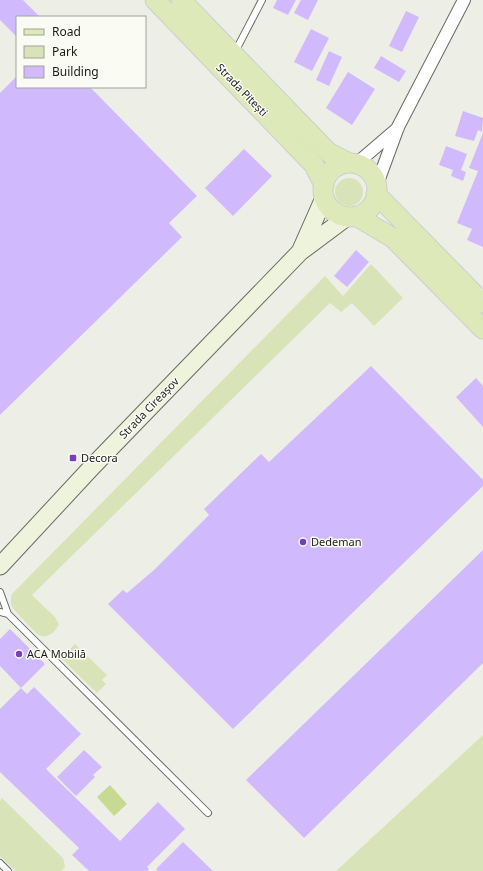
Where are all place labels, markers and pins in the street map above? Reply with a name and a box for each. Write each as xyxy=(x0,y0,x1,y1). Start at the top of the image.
place label: Decora xyxy=(81,450,118,465)
marker: Decora xyxy=(68,453,78,463)
place label: Dedeman xyxy=(311,534,361,549)
marker: Dedeman xyxy=(298,537,308,547)
place label: ACA Mobilă xyxy=(27,646,86,661)
marker: ACA Mobilă xyxy=(14,649,24,659)

